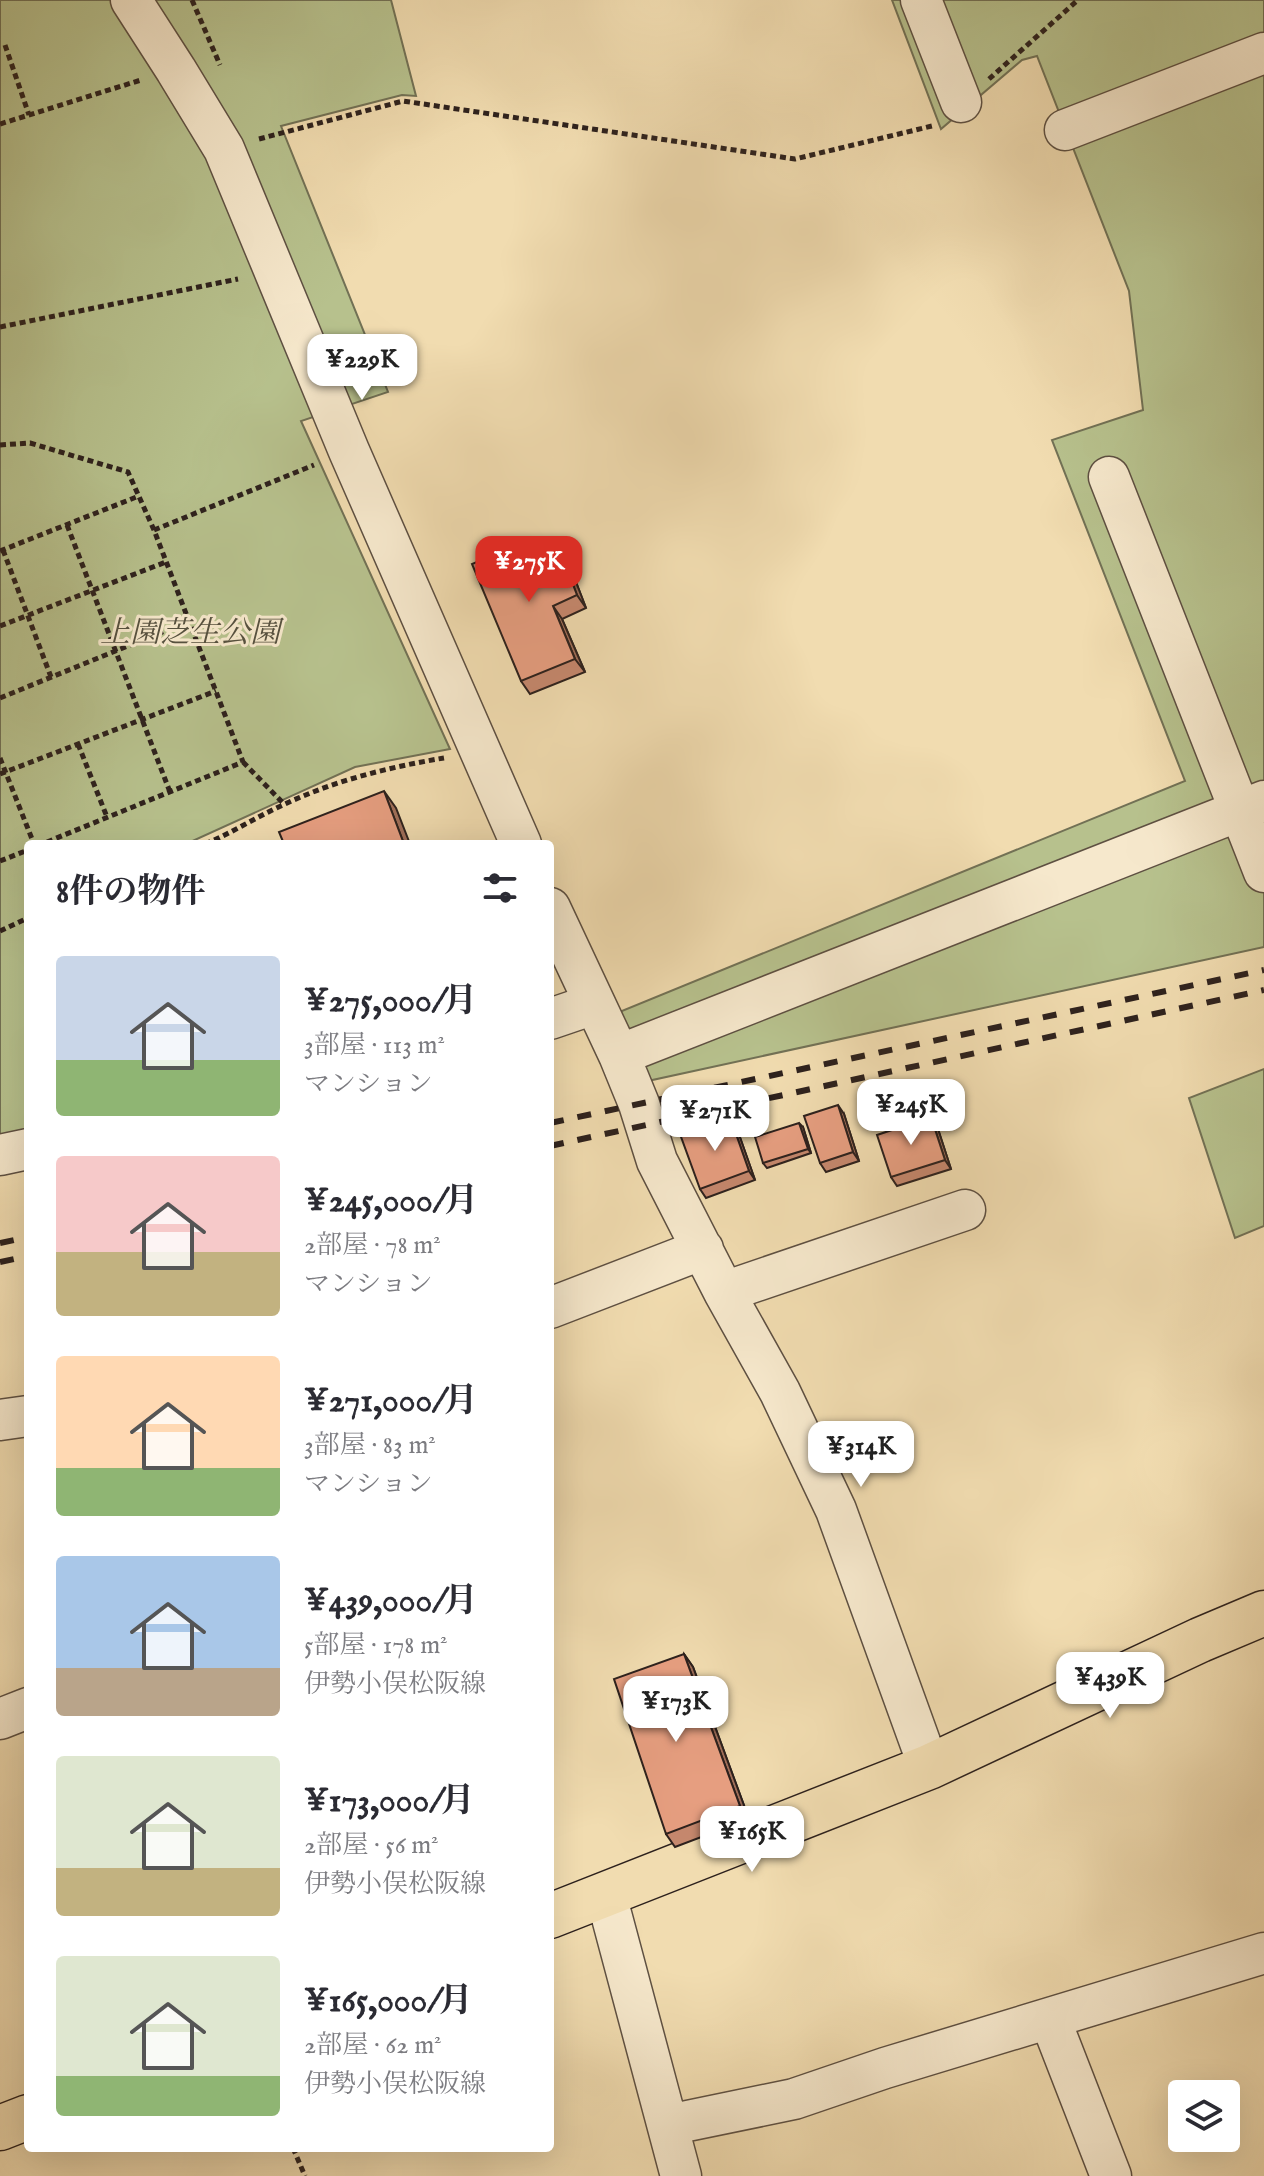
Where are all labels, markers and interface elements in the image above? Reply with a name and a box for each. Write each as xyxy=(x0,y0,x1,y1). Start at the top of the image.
pin: ¥229K xyxy=(306,334,418,402)
text: ¥229K xyxy=(325,343,399,376)
pin: ¥275K xyxy=(473,536,585,604)
text: ¥275K xyxy=(493,545,565,578)
park label: 上園芝生公園 xyxy=(100,615,285,653)
icon: filters xyxy=(478,866,522,910)
text: 8件の物件 xyxy=(56,871,205,914)
text: ¥275,000/月 xyxy=(304,980,477,1023)
icon: home xyxy=(120,988,216,1084)
text: 3部屋 · 113 m² xyxy=(304,1029,445,1062)
text: マンション xyxy=(304,1068,433,1101)
pin: ¥245K xyxy=(855,1079,967,1147)
pin: ¥271K xyxy=(659,1085,771,1153)
text: ¥245K xyxy=(875,1088,947,1121)
text: ¥271K xyxy=(679,1094,751,1127)
text: ¥245,000/月 xyxy=(304,1180,478,1223)
icon: home xyxy=(120,1188,216,1284)
text: 2部屋 · 78 m² xyxy=(304,1229,441,1262)
text: マンション xyxy=(304,1268,433,1301)
text: ¥271,000/月 xyxy=(304,1380,478,1423)
icon: home xyxy=(120,1388,216,1484)
pin: ¥314K xyxy=(805,1421,917,1489)
text: 3部屋 · 83 m² xyxy=(304,1429,436,1462)
text: ¥314K xyxy=(826,1430,896,1463)
text: マンション xyxy=(304,1468,433,1501)
text: ¥439,000/月 xyxy=(304,1580,478,1623)
icon: home xyxy=(120,1588,216,1684)
text: 5部屋 · 178 m² xyxy=(304,1629,448,1662)
pin: ¥439K xyxy=(1054,1652,1166,1720)
text: ¥439K xyxy=(1074,1661,1146,1694)
text: 伊勢小俣松阪線 xyxy=(304,1668,486,1701)
pin: ¥173K xyxy=(620,1676,732,1744)
text: ¥173K xyxy=(641,1685,711,1718)
text: ¥173,000/月 xyxy=(304,1780,475,1823)
icon: home xyxy=(120,1788,216,1884)
pin: ¥165K xyxy=(696,1806,808,1874)
text: ¥165K xyxy=(718,1815,786,1848)
text: 2部屋 · 56 m² xyxy=(304,1829,439,1862)
text: 伊勢小俣松阪線 xyxy=(304,1868,486,1901)
text: ¥165,000/月 xyxy=(304,1980,473,2023)
icon: home xyxy=(120,1988,216,2084)
text: 2部屋 · 62 m² xyxy=(304,2029,441,2062)
text: 伊勢小俣松阪線 xyxy=(304,2068,486,2101)
map controls xyxy=(1168,2080,1240,2152)
button: layers xyxy=(1168,2080,1240,2152)

